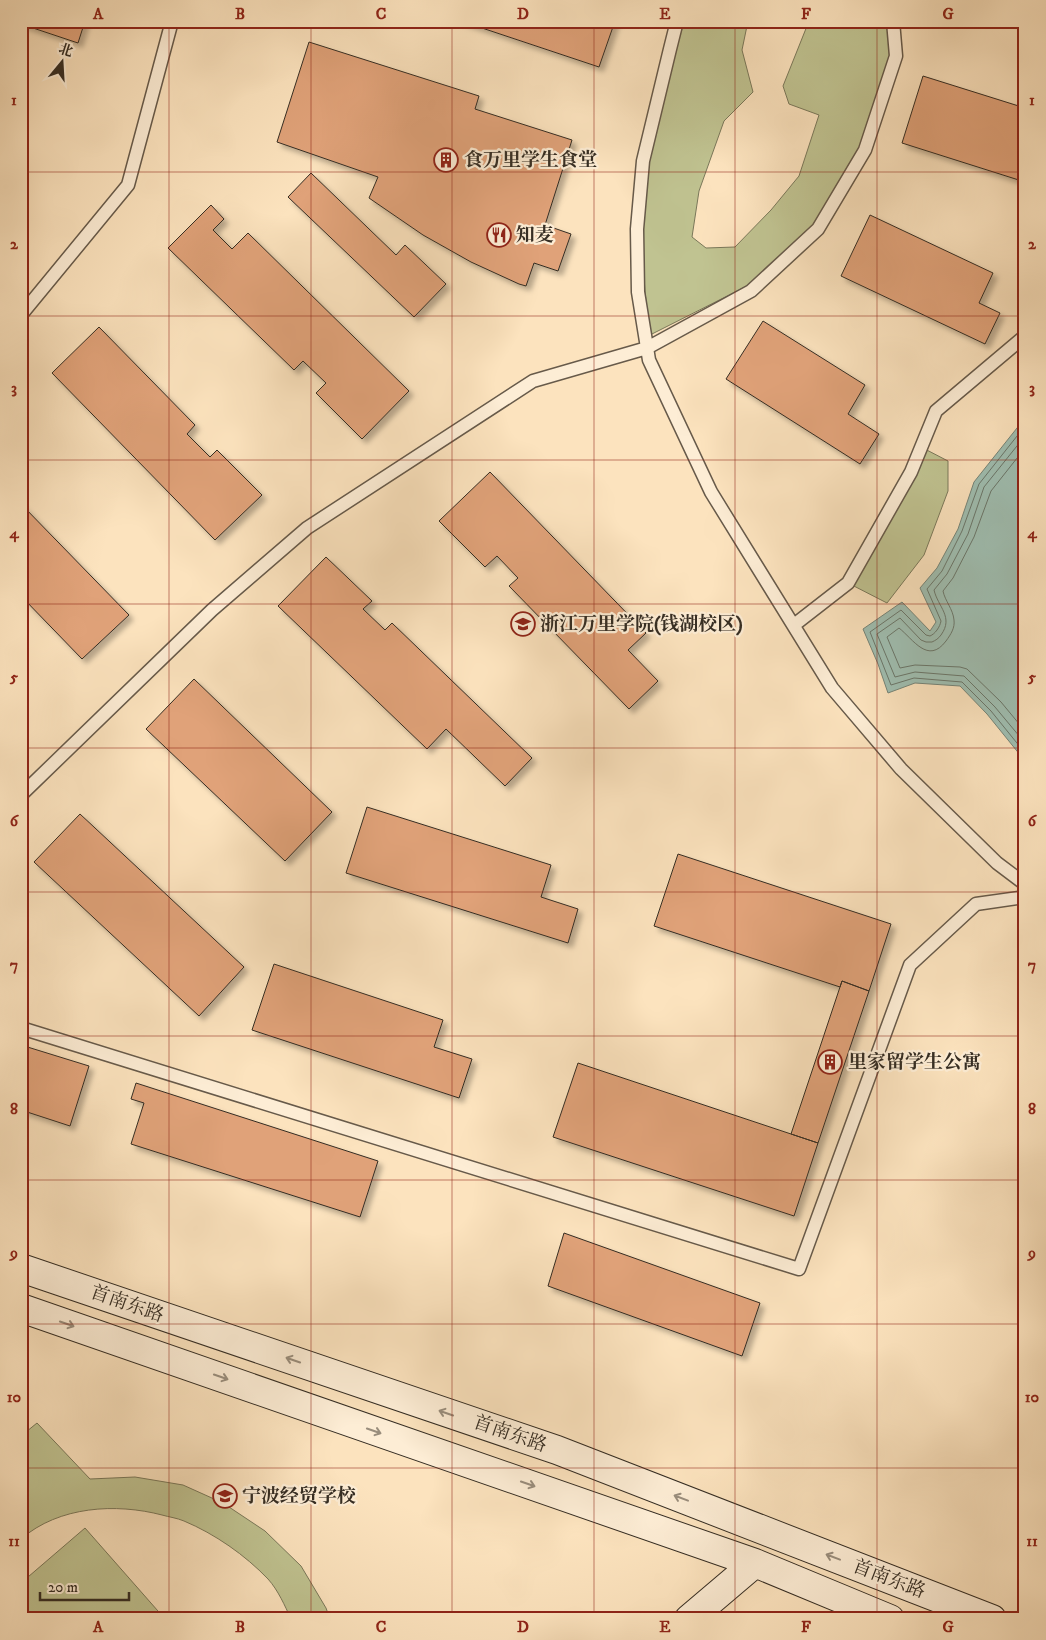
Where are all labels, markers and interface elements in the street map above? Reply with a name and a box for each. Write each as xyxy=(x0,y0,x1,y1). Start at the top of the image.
text: A xyxy=(92,4,104,24)
text: B xyxy=(235,4,245,24)
text: C xyxy=(376,4,386,24)
text: D xyxy=(517,4,529,24)
text: E xyxy=(659,4,671,24)
text: F xyxy=(801,4,811,24)
text: G xyxy=(942,4,954,24)
north arrow xyxy=(38,38,88,88)
text: 北 xyxy=(56,40,75,61)
text: 1 xyxy=(11,90,17,110)
text: 1 xyxy=(1029,90,1035,110)
building icon: 食万里学生食堂 xyxy=(433,147,459,173)
place label: 食万里学生食堂 xyxy=(464,149,597,172)
restaurant icon: 知麦 xyxy=(486,222,512,248)
place label: 知麦 xyxy=(516,224,554,247)
text: 2 xyxy=(10,234,19,254)
text: 2 xyxy=(1028,234,1037,254)
text: 3 xyxy=(11,378,17,398)
text: 3 xyxy=(1029,378,1035,398)
text: 4 xyxy=(8,523,19,543)
text: 4 xyxy=(1026,523,1037,543)
school or university icon: 浙江万里学院(钱湖校区) xyxy=(510,611,536,637)
place label: 浙江万里学院(钱湖校区) xyxy=(540,613,743,636)
text: 5 xyxy=(9,667,18,687)
text: 5 xyxy=(1027,667,1036,687)
text: 6 xyxy=(10,811,20,831)
text: 6 xyxy=(1028,811,1038,831)
text: 7 xyxy=(10,955,18,975)
text: 7 xyxy=(1028,955,1036,975)
building icon: 里家留学生公寓 xyxy=(817,1049,843,1075)
place label: 里家留学生公寓 xyxy=(848,1051,981,1074)
text: 8 xyxy=(10,1099,18,1119)
text: 8 xyxy=(1028,1099,1036,1119)
text: 9 xyxy=(9,1243,18,1263)
text: 9 xyxy=(1027,1243,1036,1263)
street label: 首南东路 xyxy=(87,1281,167,1327)
one-way arrow xyxy=(59,1320,75,1329)
one-way arrow xyxy=(285,1355,301,1365)
one-way arrow xyxy=(213,1373,229,1383)
text: 10 xyxy=(7,1387,22,1407)
text: 10 xyxy=(1025,1387,1040,1407)
one-way arrow xyxy=(439,1407,455,1417)
street label: 首南东路 xyxy=(470,1411,550,1457)
one-way arrow xyxy=(366,1426,382,1436)
one-way arrow xyxy=(520,1480,535,1489)
school or university icon: 宁波经贸学校 xyxy=(212,1483,238,1509)
place label: 宁波经贸学校 xyxy=(242,1485,356,1508)
one-way arrow xyxy=(674,1493,689,1503)
text: 11 xyxy=(8,1531,20,1551)
text: 11 xyxy=(1026,1531,1038,1551)
one-way arrow xyxy=(826,1552,841,1561)
street label: 首南东路 xyxy=(849,1555,929,1603)
scale bar xyxy=(40,1570,129,1602)
text: 20 m xyxy=(48,1578,78,1597)
text: A xyxy=(92,1617,104,1637)
text: B xyxy=(235,1617,245,1637)
text: C xyxy=(376,1617,386,1637)
text: D xyxy=(517,1617,529,1637)
text: E xyxy=(659,1617,671,1637)
text: F xyxy=(801,1617,811,1637)
text: G xyxy=(942,1617,954,1637)

